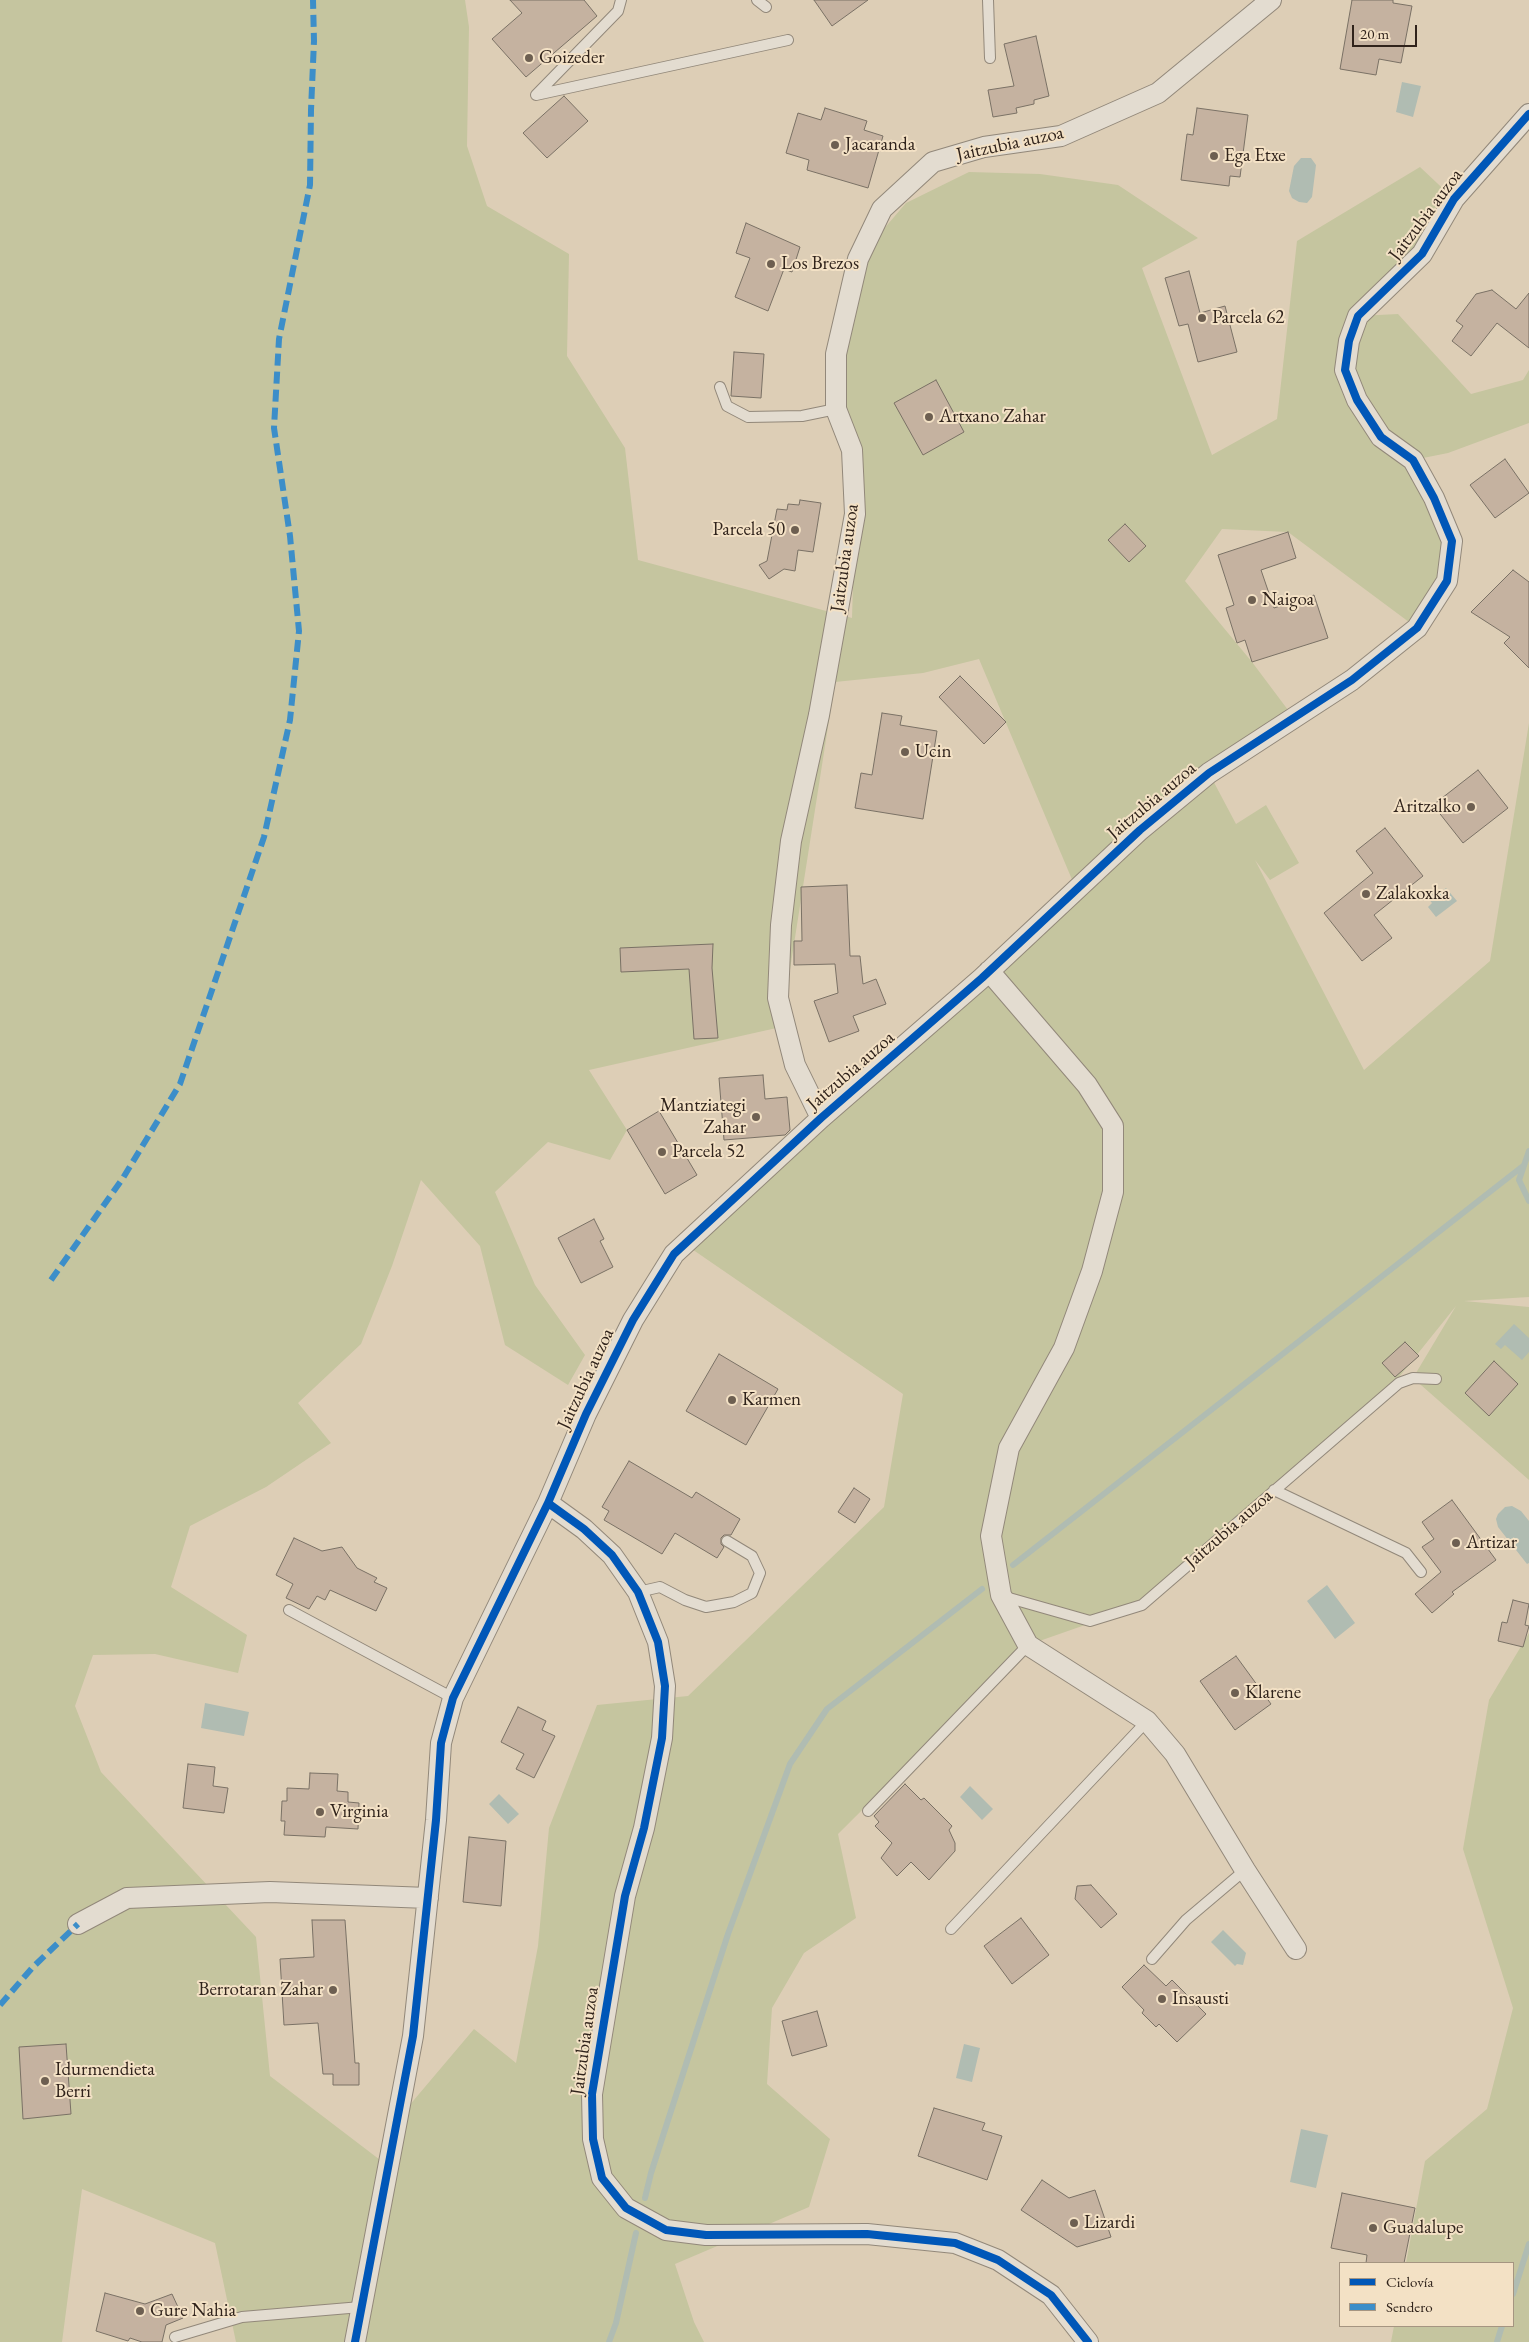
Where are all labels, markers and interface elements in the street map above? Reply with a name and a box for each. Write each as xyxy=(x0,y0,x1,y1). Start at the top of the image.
scale bar xyxy=(1354,15,1419,47)
text: 20 m xyxy=(1360,24,1389,43)
place label: Goizeder xyxy=(539,47,605,69)
marker: Goizeder xyxy=(523,52,535,64)
street label: Jaitzubia auzoa xyxy=(954,122,1066,166)
place label: Jacaranda xyxy=(845,134,915,156)
marker: Jacaranda xyxy=(829,139,841,151)
place label: Ega Etxe xyxy=(1224,145,1286,167)
marker: Ega Etxe xyxy=(1208,150,1220,162)
street label: Jaitzubia auzoa xyxy=(1384,165,1468,265)
place label: Los Brezos xyxy=(781,253,859,275)
marker: Los Brezos xyxy=(765,258,777,270)
place label: Parcela 62 xyxy=(1212,307,1284,329)
marker: Parcela 62 xyxy=(1196,312,1208,324)
place label: Artxano Zahar xyxy=(939,406,1046,428)
marker: Artxano Zahar xyxy=(923,411,935,423)
street label: Jaitzubia auzoa xyxy=(826,502,864,614)
place label: Parcela 50 xyxy=(713,519,785,541)
marker: Parcela 50 xyxy=(789,524,801,536)
place label: Naigoa xyxy=(1262,589,1314,611)
marker: Naigoa xyxy=(1246,594,1258,606)
place label: Ucin xyxy=(915,741,951,763)
marker: Ucin xyxy=(899,746,911,758)
street label: Jaitzubia auzoa xyxy=(1103,757,1201,845)
place label: Aritzalko xyxy=(1393,796,1461,818)
marker: Aritzalko xyxy=(1465,801,1477,813)
place label: Zalakoxka xyxy=(1376,883,1449,905)
marker: Zalakoxka xyxy=(1360,888,1372,900)
street label: Jaitzubia auzoa xyxy=(802,1027,900,1115)
place label: Mantziategi Zahar xyxy=(660,1095,746,1139)
marker: Mantziategi Zahar xyxy=(750,1111,762,1123)
place label: Parcela 52 xyxy=(672,1141,744,1163)
marker: Parcela 52 xyxy=(656,1146,668,1158)
street label: Jaitzubia auzoa xyxy=(553,1325,619,1433)
place label: Karmen xyxy=(742,1389,801,1411)
marker: Karmen xyxy=(726,1394,738,1406)
street label: Jaitzubia auzoa xyxy=(1180,1485,1278,1573)
place label: Artizar xyxy=(1466,1532,1517,1554)
marker: Artizar xyxy=(1450,1537,1462,1549)
place label: Klarene xyxy=(1245,1682,1301,1704)
marker: Klarene xyxy=(1229,1687,1241,1699)
place label: Virginia xyxy=(330,1801,389,1823)
marker: Virginia xyxy=(314,1806,326,1818)
place label: Berrotaran Zahar xyxy=(198,1979,323,2001)
marker: Berrotaran Zahar xyxy=(327,1984,339,1996)
street label: Jaitzubia auzoa xyxy=(566,1985,604,2097)
place label: Insausti xyxy=(1172,1988,1229,2010)
marker: Insausti xyxy=(1156,1993,1168,2005)
place label: Idurmendieta Berri xyxy=(55,2059,155,2103)
marker: Idurmendieta Berri xyxy=(39,2075,51,2087)
place label: Lizardi xyxy=(1084,2212,1135,2234)
marker: Lizardi xyxy=(1068,2217,1080,2229)
place label: Guadalupe xyxy=(1383,2217,1463,2239)
marker: Guadalupe xyxy=(1367,2222,1379,2234)
legend xyxy=(1339,2262,1514,2327)
text: Ciclovía xyxy=(1386,2272,1433,2291)
text: Sendero xyxy=(1386,2297,1433,2316)
place label: Gure Nahia xyxy=(150,2300,236,2322)
marker: Gure Nahia xyxy=(134,2305,146,2317)

